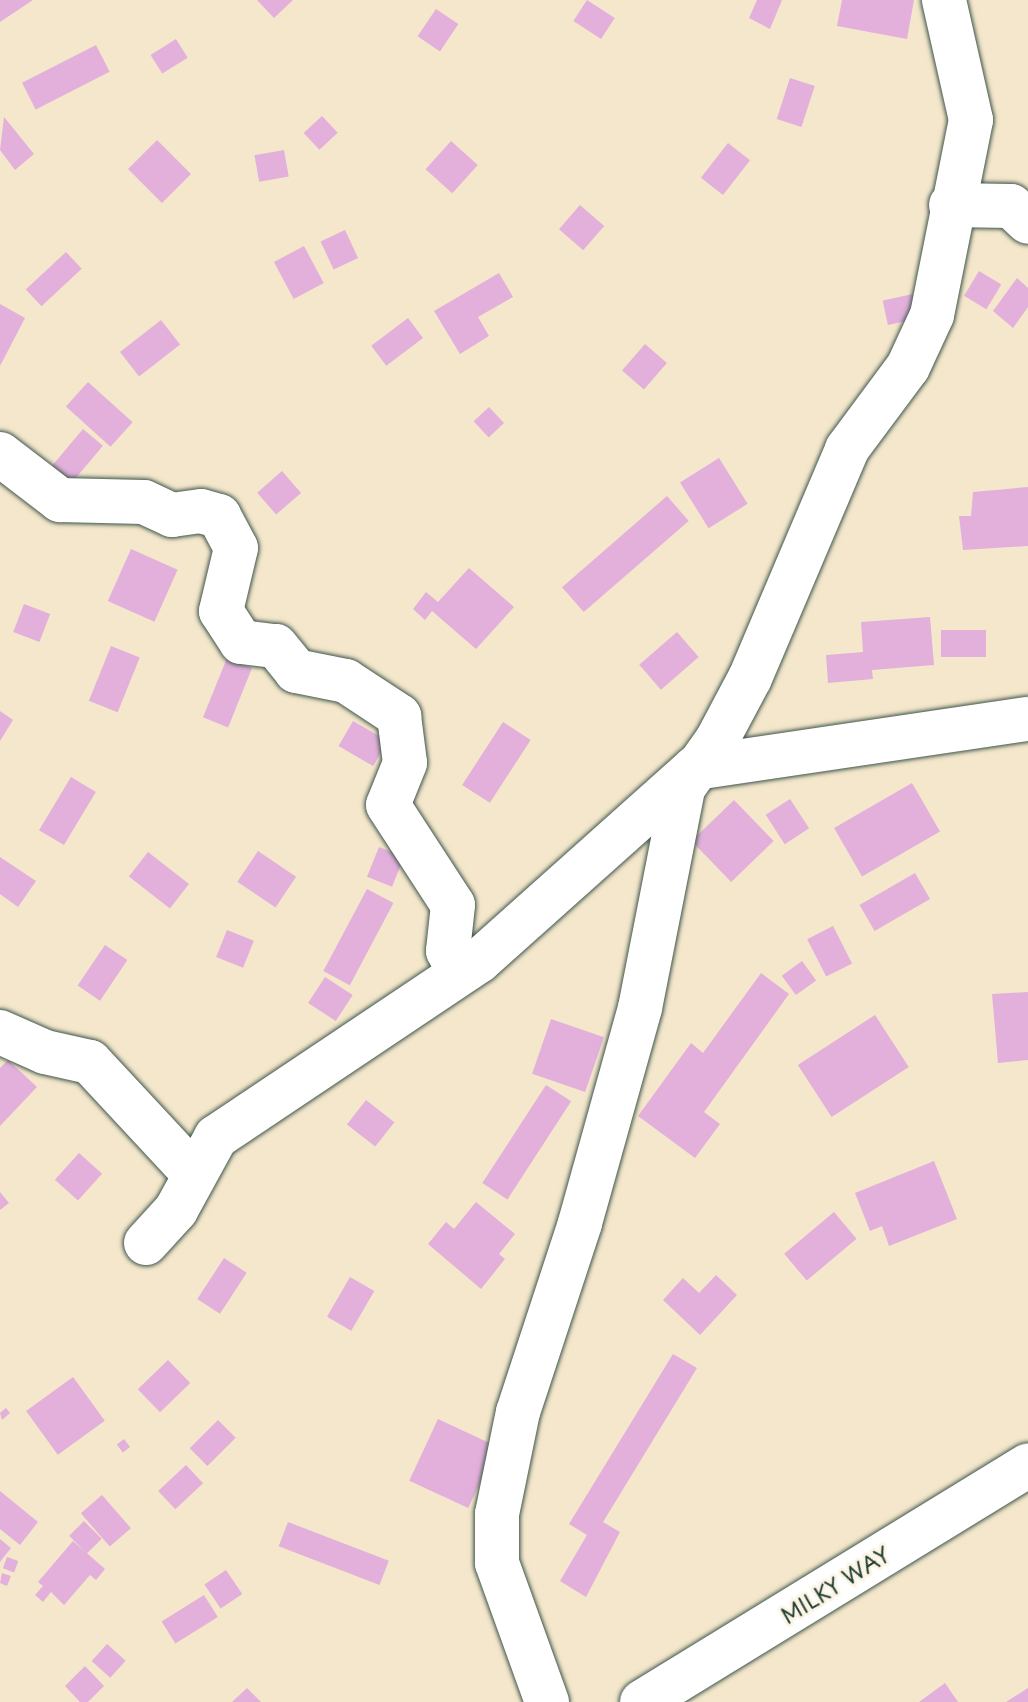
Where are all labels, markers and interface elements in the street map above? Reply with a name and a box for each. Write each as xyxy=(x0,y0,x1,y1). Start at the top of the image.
street label: MILKY WAY xyxy=(774,1539,896,1629)

